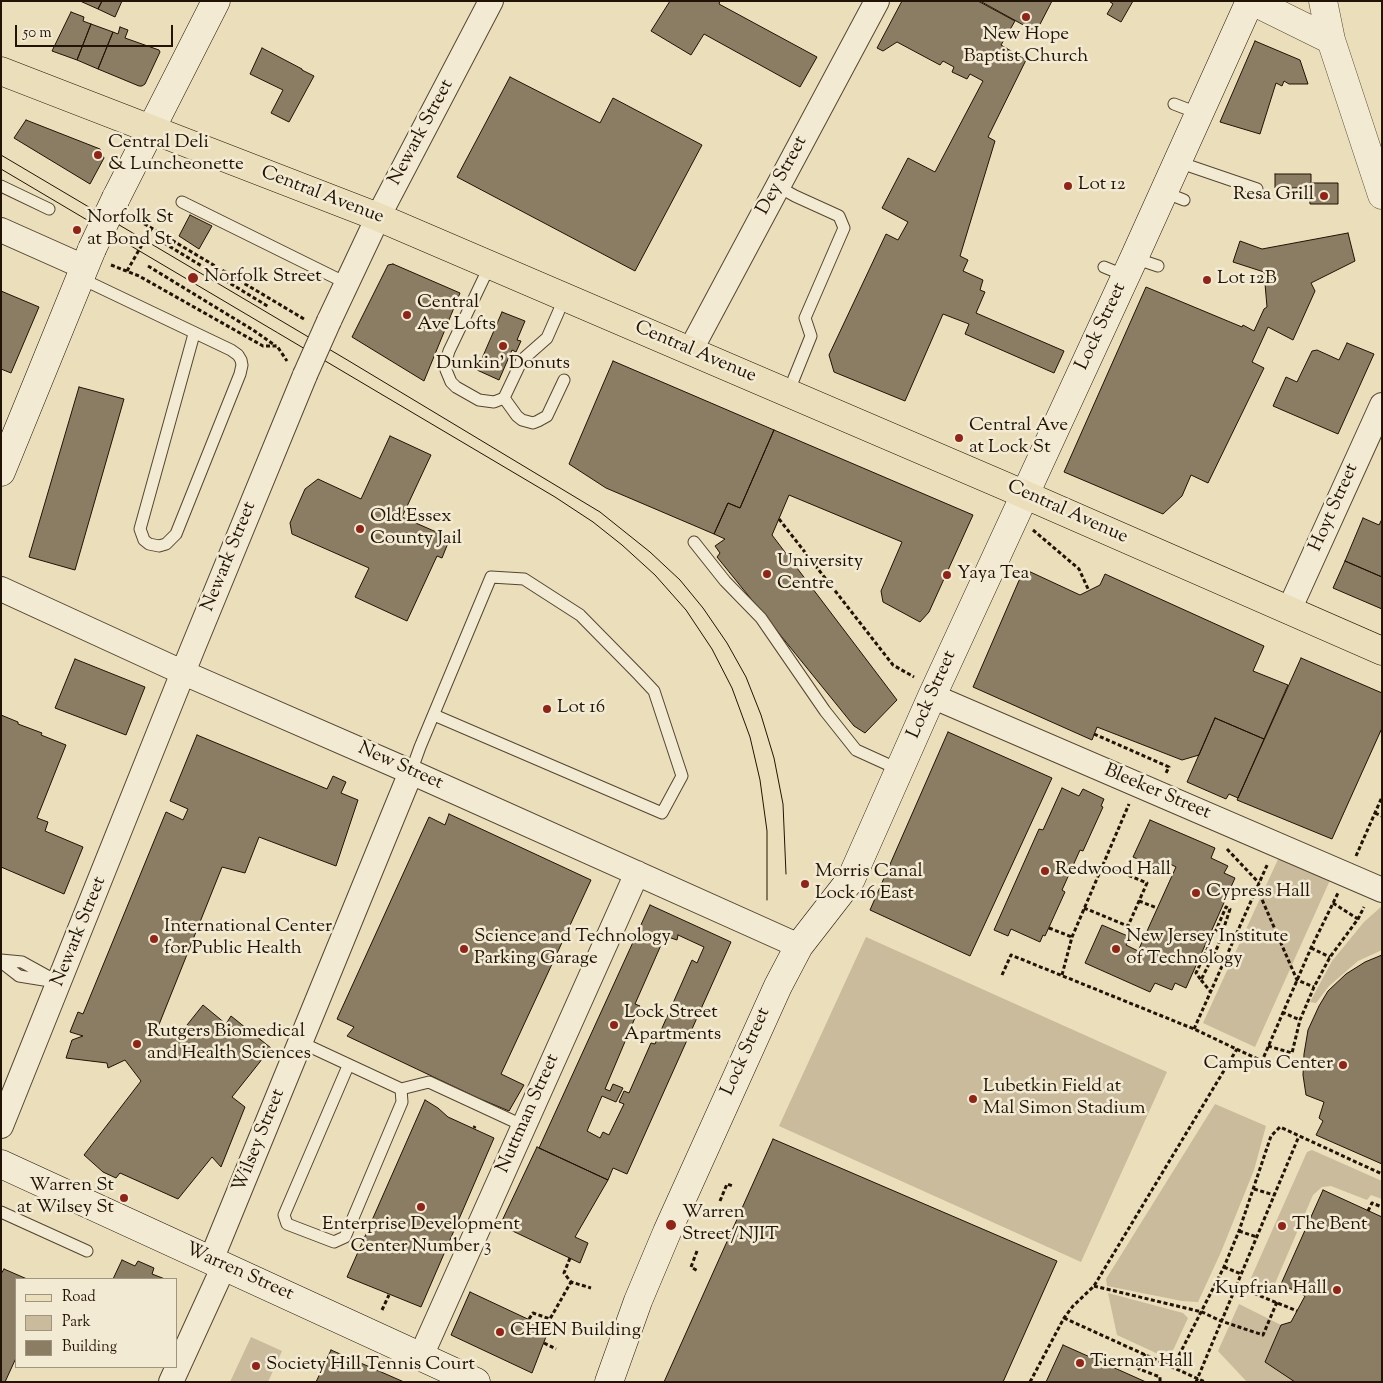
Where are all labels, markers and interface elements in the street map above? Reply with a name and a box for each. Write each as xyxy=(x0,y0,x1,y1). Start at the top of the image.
marker: New Hope Baptist Church xyxy=(1020,11,1032,23)
scale bar xyxy=(18,15,175,47)
text: 50 m xyxy=(23,23,52,44)
place label: New Hope Baptist Church xyxy=(964,25,1088,69)
street label: Newark Street xyxy=(385,76,459,190)
place label: Central Deli & Luncheonette xyxy=(108,133,244,177)
street label: Dey Street xyxy=(753,133,813,219)
marker: Central Deli & Luncheonette xyxy=(92,149,104,161)
street label: Central Avenue xyxy=(257,162,387,230)
place label: Lot 12 xyxy=(1078,175,1126,197)
marker: Lot 12 xyxy=(1062,180,1074,192)
place label: Resa Grill xyxy=(1233,185,1314,207)
marker: Resa Grill xyxy=(1318,190,1330,202)
place label: Norfolk St at Bond St xyxy=(87,208,174,252)
marker: Norfolk St at Bond St xyxy=(71,224,83,236)
place label: Norfolk Street xyxy=(204,267,322,289)
place label: Lot 12B xyxy=(1217,269,1277,291)
marker: Norfolk Street xyxy=(186,271,200,285)
marker: Lot 12B xyxy=(1201,274,1213,286)
street label: Lock Street xyxy=(1072,280,1132,374)
place label: Central Ave Lofts xyxy=(417,293,496,337)
marker: Central Ave Lofts xyxy=(401,309,413,321)
street label: Central Avenue xyxy=(631,317,759,389)
marker: Dunkin' Donuts xyxy=(497,340,509,352)
place label: Dunkin' Donuts xyxy=(436,354,570,376)
place label: Central Ave at Lock St xyxy=(969,416,1068,460)
marker: Central Ave at Lock St xyxy=(953,432,965,444)
street label: Hoyt Street xyxy=(1305,460,1365,556)
street label: Central Avenue xyxy=(1003,476,1131,550)
street label: Newark Street xyxy=(198,499,262,615)
place label: Old Essex County Jail xyxy=(370,507,462,551)
marker: Old Essex County Jail xyxy=(354,523,366,535)
place label: University Centre xyxy=(777,552,863,596)
place label: Yaya Tea xyxy=(957,564,1029,586)
marker: University Centre xyxy=(761,568,773,580)
marker: Yaya Tea xyxy=(941,569,953,581)
street label: Lock Street xyxy=(904,648,962,742)
place label: Lot 16 xyxy=(557,698,605,720)
marker: Lot 16 xyxy=(541,703,553,715)
street label: New Street xyxy=(354,738,446,796)
street label: Bleeker Street xyxy=(1100,760,1214,826)
place label: Redwood Hall xyxy=(1055,860,1171,882)
place label: Morris Canal Lock 16 East xyxy=(815,862,923,906)
marker: Redwood Hall xyxy=(1039,865,1051,877)
street label: Newark Street xyxy=(48,874,112,990)
marker: Morris Canal Lock 16 East xyxy=(799,878,811,890)
place label: Cypress Hall xyxy=(1206,882,1310,904)
marker: Cypress Hall xyxy=(1190,887,1202,899)
place label: International Center for Public Health xyxy=(164,917,332,961)
place label: Science and Technology Parking Garage xyxy=(474,927,671,971)
place label: New Jersey Institute of Technology xyxy=(1126,927,1288,971)
marker: International Center for Public Health xyxy=(148,933,160,945)
marker: Science and Technology Parking Garage xyxy=(458,943,470,955)
marker: New Jersey Institute of Technology xyxy=(1110,943,1122,955)
place label: Lock Street Apartments xyxy=(624,1003,721,1047)
street label: Lock Street xyxy=(718,1005,776,1099)
marker: Lock Street Apartments xyxy=(608,1019,620,1031)
place label: Rutgers Biomedical and Health Sciences xyxy=(147,1022,311,1066)
marker: Rutgers Biomedical and Health Sciences xyxy=(131,1038,143,1050)
street label: Nuttman Street xyxy=(493,1051,565,1177)
place label: Campus Center xyxy=(1204,1054,1333,1076)
marker: Campus Center xyxy=(1337,1059,1349,1071)
place label: Lubetkin Field at Mal Simon Stadium xyxy=(983,1077,1145,1121)
street label: Wilsey Street xyxy=(229,1086,291,1196)
marker: Lubetkin Field at Mal Simon Stadium xyxy=(967,1093,979,1105)
place label: Warren St at Wilsey St xyxy=(17,1176,114,1220)
marker: Warren St at Wilsey St xyxy=(118,1192,130,1204)
marker: Enterprise Development Center Number 3 xyxy=(415,1201,427,1213)
place label: Warren Street/NJIT xyxy=(682,1203,779,1247)
place label: Enterprise Development Center Number 3 xyxy=(322,1215,520,1259)
place label: The Bent xyxy=(1292,1215,1368,1237)
marker: Warren Street/NJIT xyxy=(664,1218,678,1232)
marker: The Bent xyxy=(1276,1220,1288,1232)
street label: Warren Street xyxy=(181,1239,297,1307)
legend xyxy=(15,1278,178,1368)
place label: Kupfrian Hall xyxy=(1215,1279,1327,1301)
marker: Kupfrian Hall xyxy=(1331,1284,1343,1296)
text: Road xyxy=(62,1287,96,1308)
text: Park xyxy=(62,1312,91,1333)
place label: CHEN Building xyxy=(510,1321,641,1343)
marker: CHEN Building xyxy=(494,1326,506,1338)
text: Building xyxy=(62,1337,117,1358)
place label: Tiernan Hall xyxy=(1090,1352,1193,1374)
place label: Society Hill Tennis Court xyxy=(266,1355,475,1377)
marker: Tiernan Hall xyxy=(1074,1357,1086,1369)
marker: Society Hill Tennis Court xyxy=(250,1360,262,1372)

